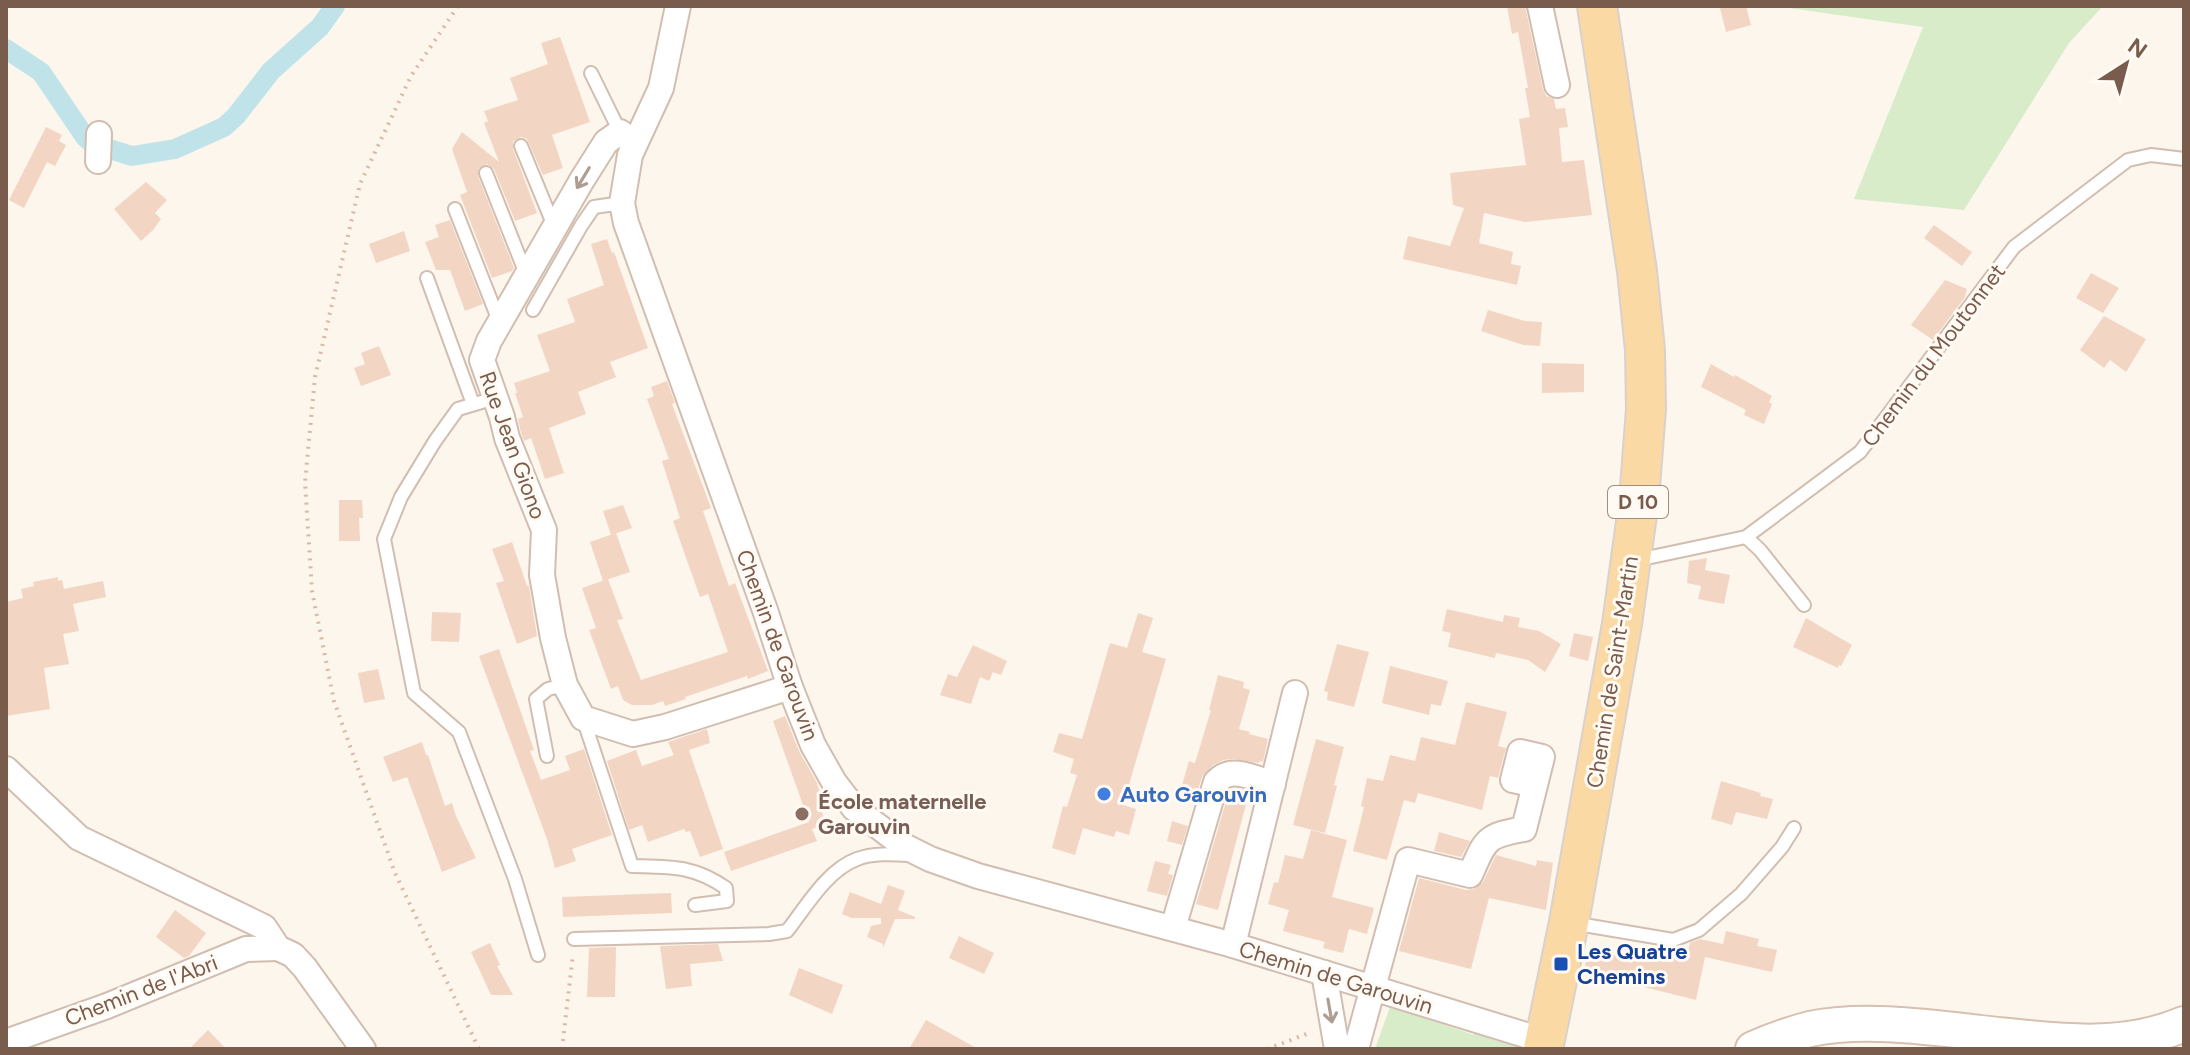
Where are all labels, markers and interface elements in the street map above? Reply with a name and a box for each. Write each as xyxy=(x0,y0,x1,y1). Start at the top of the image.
north arrow xyxy=(2086,24,2166,104)
text: N xyxy=(2123,32,2152,64)
one-way arrow xyxy=(575,166,591,189)
street label: Chemin du Moutonnet xyxy=(1856,259,2011,452)
street label: Rue Jean Giono xyxy=(473,368,552,523)
road number: D 10 xyxy=(1608,486,1668,518)
street label: Chemin de Garouvin xyxy=(730,546,825,744)
street label: Chemin de Saint-Martin xyxy=(1581,554,1644,790)
place label: Auto Garouvin xyxy=(1120,781,1267,808)
marker: Auto Garouvin xyxy=(1095,785,1113,803)
place label: École maternelle Garouvin xyxy=(818,788,986,840)
marker: École maternelle Garouvin xyxy=(793,805,811,823)
street label: Chemin de Garouvin xyxy=(1236,935,1436,1020)
place label: Les Quatre Chemins xyxy=(1577,938,1687,990)
street label: Chemin de l'Abri xyxy=(61,949,221,1032)
marker: Les Quatre Chemins xyxy=(1552,955,1570,973)
one-way arrow xyxy=(1324,998,1339,1023)

